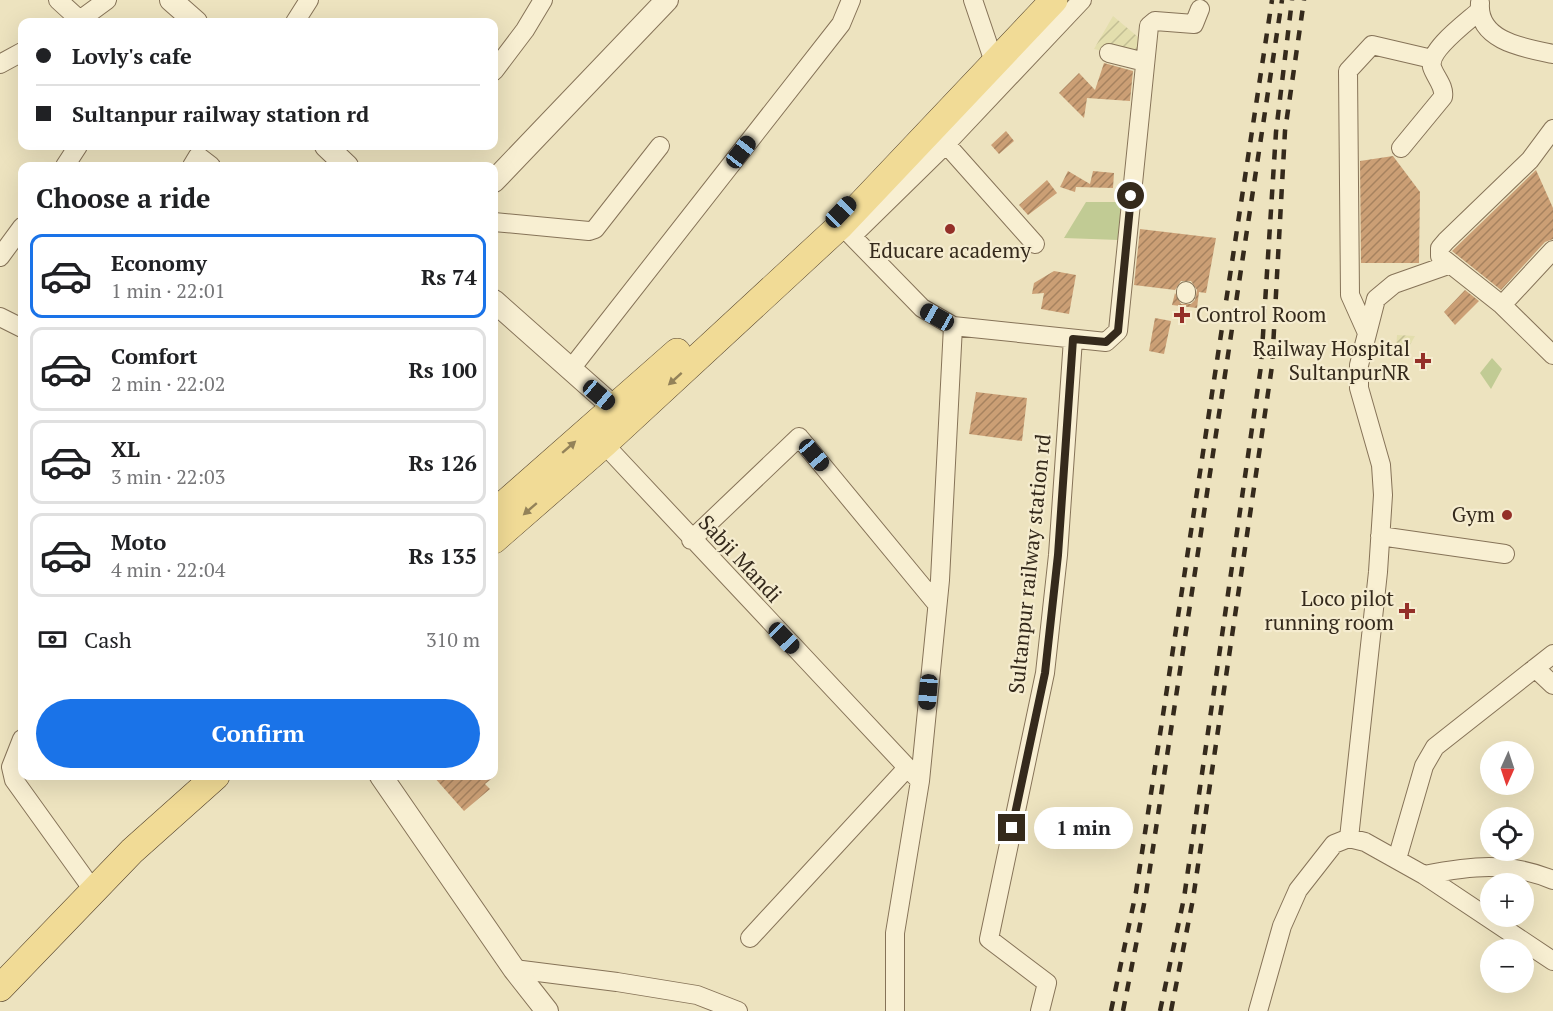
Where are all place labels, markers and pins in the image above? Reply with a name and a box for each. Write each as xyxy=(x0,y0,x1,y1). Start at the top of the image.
marker: Educare academy xyxy=(943,222,957,236)
place label: Educare academy xyxy=(869,236,1031,264)
place label: Control Room xyxy=(1196,300,1326,328)
marker: Control Room xyxy=(1173,306,1191,324)
place label: Railway Hospital SultanpurNR xyxy=(1253,334,1411,386)
marker: Railway Hospital SultanpurNR xyxy=(1414,352,1432,370)
place label: Gym xyxy=(1452,500,1495,528)
marker: Gym xyxy=(1500,508,1514,522)
place label: Loco pilot running room xyxy=(1265,584,1394,636)
marker: Loco pilot running room xyxy=(1398,602,1416,620)

